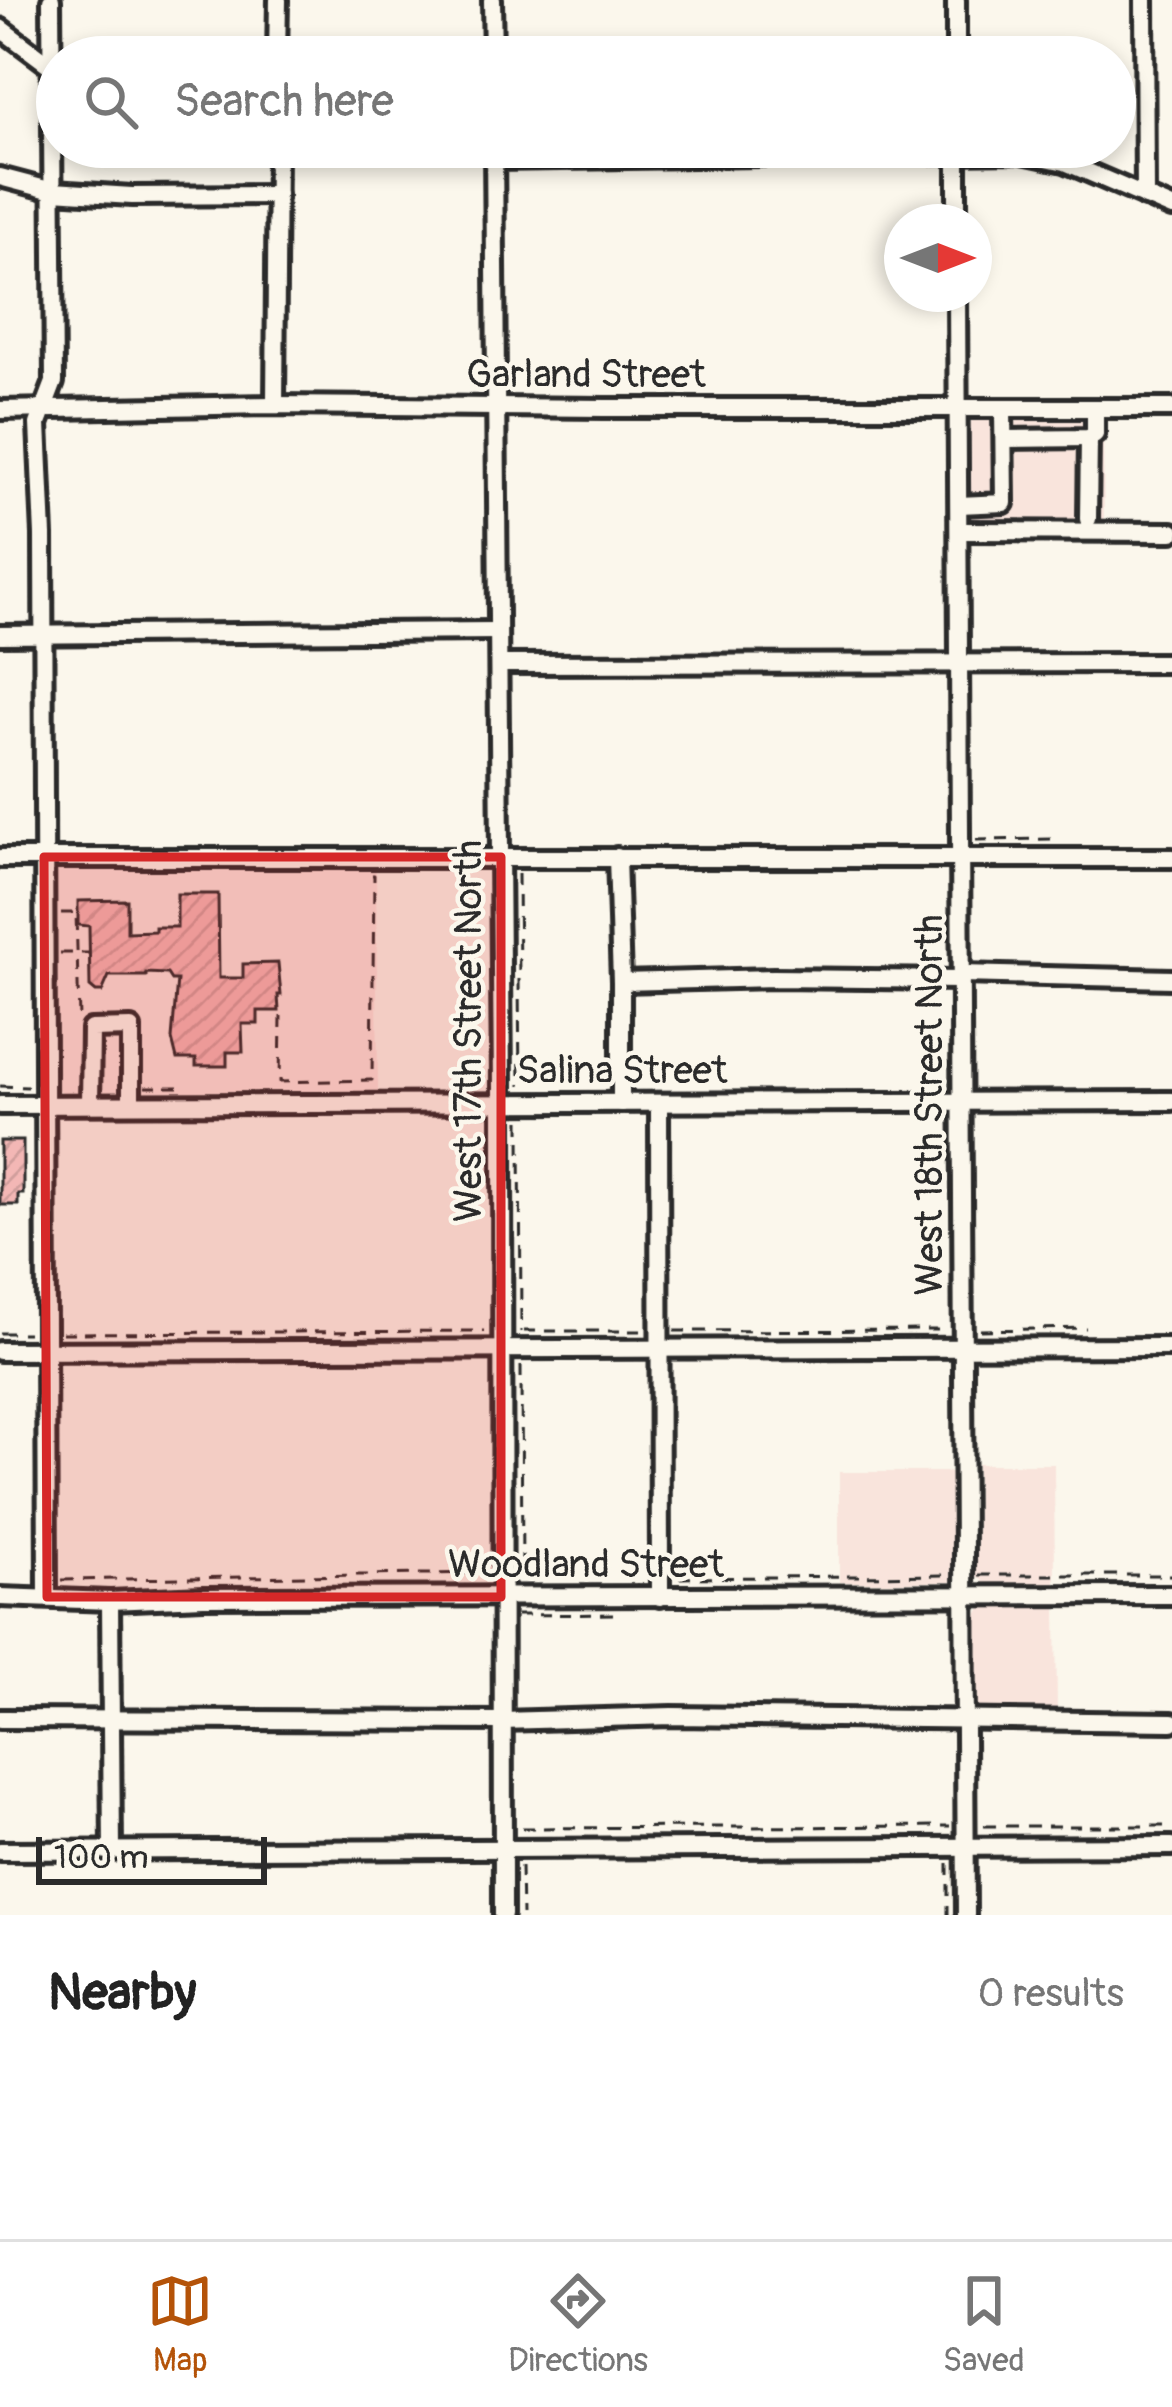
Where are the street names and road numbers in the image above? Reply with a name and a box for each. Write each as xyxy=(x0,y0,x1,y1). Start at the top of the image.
street label: Garland Street xyxy=(466,350,706,399)
street label: West 17th Street North xyxy=(444,840,493,1222)
street label: West 18th Street North xyxy=(905,915,954,1296)
street label: Salina Street xyxy=(516,1046,728,1095)
street label: Woodland Street xyxy=(448,1540,724,1589)

